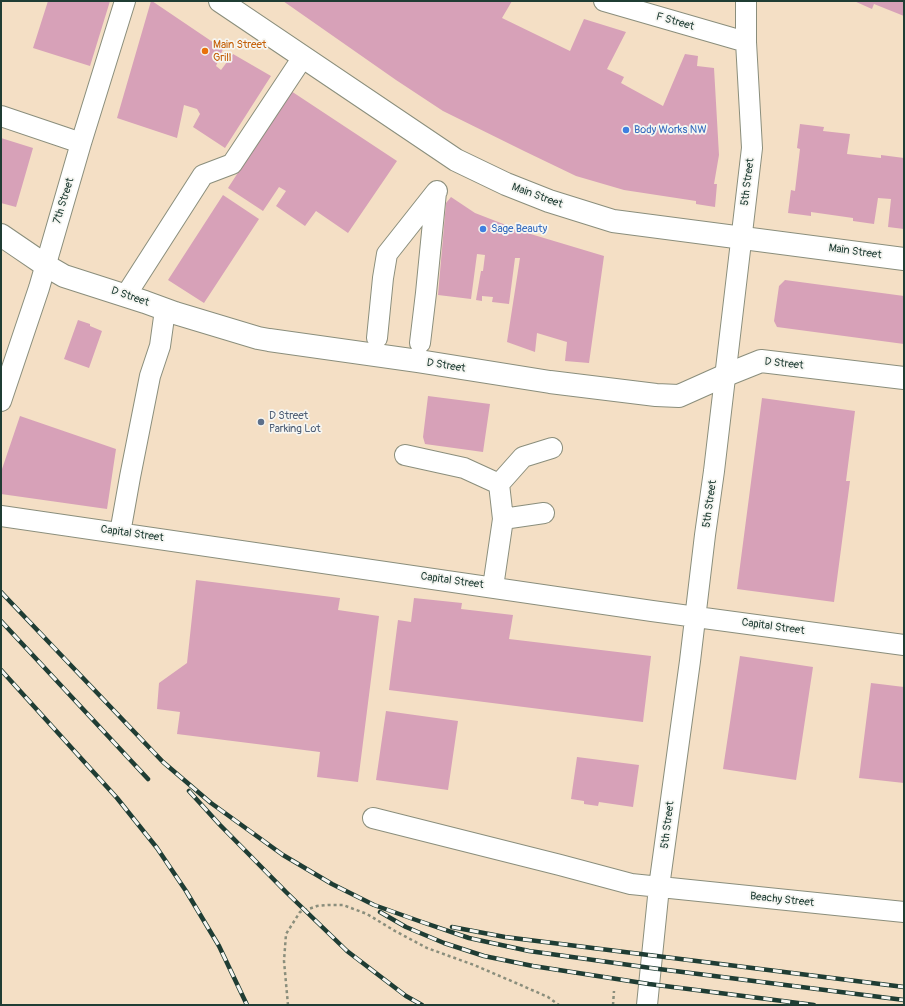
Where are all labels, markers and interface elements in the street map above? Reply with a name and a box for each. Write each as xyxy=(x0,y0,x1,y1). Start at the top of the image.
street label: F Street xyxy=(655,10,695,34)
place label: Main Street Grill xyxy=(213,38,266,64)
marker: Main Street Grill xyxy=(200,46,210,56)
place label: Body Works NW xyxy=(634,123,707,137)
marker: Body Works NW xyxy=(621,125,631,135)
street label: 5th Street xyxy=(739,157,757,207)
street label: 7th Street xyxy=(51,176,77,226)
street label: Main Street xyxy=(510,181,564,211)
place label: Sage Beauty xyxy=(491,222,547,236)
marker: Sage Beauty xyxy=(478,224,488,234)
street label: Main Street xyxy=(828,242,882,262)
street label: D Street xyxy=(109,284,151,310)
street label: D Street xyxy=(764,355,804,373)
street label: D Street xyxy=(426,356,466,376)
place label: D Street Parking Lot xyxy=(269,409,321,435)
marker: D Street Parking Lot xyxy=(256,417,266,427)
street label: 5th Street xyxy=(700,479,720,529)
street label: Capital Street xyxy=(100,523,164,545)
street label: Capital Street xyxy=(420,570,484,592)
street label: Capital Street xyxy=(741,616,805,638)
street label: 5th Street xyxy=(659,800,677,850)
street label: Beachy Street xyxy=(749,890,815,910)

